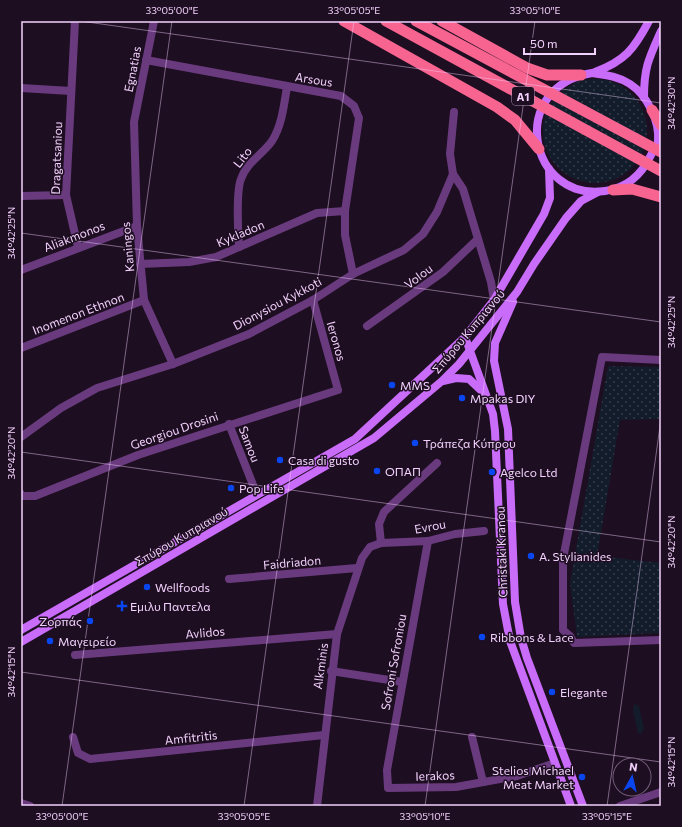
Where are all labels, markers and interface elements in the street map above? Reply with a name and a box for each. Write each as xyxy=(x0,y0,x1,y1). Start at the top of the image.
text: 33°05'00"E xyxy=(145,4,199,16)
text: 33°05'05"E xyxy=(328,4,380,16)
text: 33°05'10"E xyxy=(510,4,560,16)
scale bar xyxy=(524,30,595,56)
text: 50 m xyxy=(530,36,558,50)
street label: Egnatias xyxy=(121,45,143,93)
street label: Arsous xyxy=(294,69,334,89)
text: 34°42'30"N xyxy=(665,76,677,130)
road number: A1 xyxy=(512,87,534,105)
street label: Dragatsaniou xyxy=(48,121,64,195)
street label: Lito xyxy=(230,144,254,170)
text: 34°42'25"N xyxy=(5,207,17,259)
street label: Kykladon xyxy=(214,217,266,249)
street label: Aliakmonos xyxy=(42,218,106,254)
street label: Kaningos xyxy=(118,221,136,273)
street label: Volou xyxy=(401,261,435,291)
street label: Dionysiou Kykkoti xyxy=(230,274,324,332)
street label: Σπύρου Κυπριανού xyxy=(429,286,507,376)
street label: Inomenon Ethnon xyxy=(30,289,126,337)
text: 34°42'25"N xyxy=(665,296,677,348)
street label: Ieronos xyxy=(325,319,349,363)
place label: MMS xyxy=(400,378,430,392)
marker: MMS xyxy=(387,380,397,390)
place label: Mpakas DIY xyxy=(470,391,536,405)
marker: Mpakas DIY xyxy=(457,393,467,403)
street label: Georgiou Drosini xyxy=(128,408,220,452)
street label: Samou xyxy=(237,424,263,464)
text: 34°42'20"N xyxy=(5,426,17,480)
place label: Τράπεζα Κύπρου xyxy=(423,436,516,450)
marker: Τράπεζα Κύπρου xyxy=(410,438,420,448)
place label: Casa di gusto xyxy=(288,453,359,467)
marker: Casa di gusto xyxy=(275,455,285,465)
place label: ΟΠΑΠ xyxy=(385,464,421,478)
place label: Agelco Ltd xyxy=(500,465,558,479)
marker: ΟΠΑΠ xyxy=(372,466,382,476)
marker: Agelco Ltd xyxy=(487,467,497,477)
place label: Pop Life xyxy=(239,481,284,495)
marker: Pop Life xyxy=(226,483,236,493)
street label: Σπύρου Κυπριανού xyxy=(132,504,230,568)
street label: Christaki Kranou xyxy=(492,506,510,598)
text: 34°42'20"N xyxy=(665,515,677,569)
street label: Evrou xyxy=(413,516,447,536)
place label: A. Stylianides xyxy=(539,549,612,563)
marker: A. Stylianides xyxy=(526,551,536,561)
street label: Faidriadon xyxy=(262,552,322,572)
place label: Wellfoods xyxy=(155,580,210,594)
marker: Wellfoods xyxy=(142,582,152,592)
place label: Εμιλυ Παντελα xyxy=(130,599,211,613)
marker: Εμιλυ Παντελα xyxy=(117,601,127,611)
street label: Sofroni Sofroniou xyxy=(378,613,408,711)
place label: Ζορπάς xyxy=(39,614,82,628)
marker: Ζορπάς xyxy=(85,616,95,626)
street label: Avlidos xyxy=(185,623,225,641)
place label: Ribbons & Lace xyxy=(490,630,574,644)
marker: Ribbons & Lace xyxy=(477,632,487,642)
place label: Μαγειρείο xyxy=(58,634,116,648)
marker: Μαγειρείο xyxy=(45,636,55,646)
street label: Alkminis xyxy=(310,642,330,690)
text: 34°42'15"N xyxy=(5,646,17,698)
place label: Elegante xyxy=(560,685,607,699)
marker: Elegante xyxy=(547,687,557,697)
street label: Amfitritis xyxy=(164,727,218,747)
text: 34°42'15"N xyxy=(665,736,677,788)
north arrow xyxy=(612,757,652,797)
text: N xyxy=(628,760,638,774)
place label: Stelios Michael Meat Market xyxy=(492,763,574,791)
street label: Ierakos xyxy=(415,767,455,783)
marker: Stelios Michael Meat Market xyxy=(577,772,587,782)
text: 33°05'00"E xyxy=(35,810,89,822)
text: 33°05'05"E xyxy=(218,810,270,822)
text: 33°05'10"E xyxy=(400,810,450,822)
text: 33°05'15"E xyxy=(582,810,632,822)

